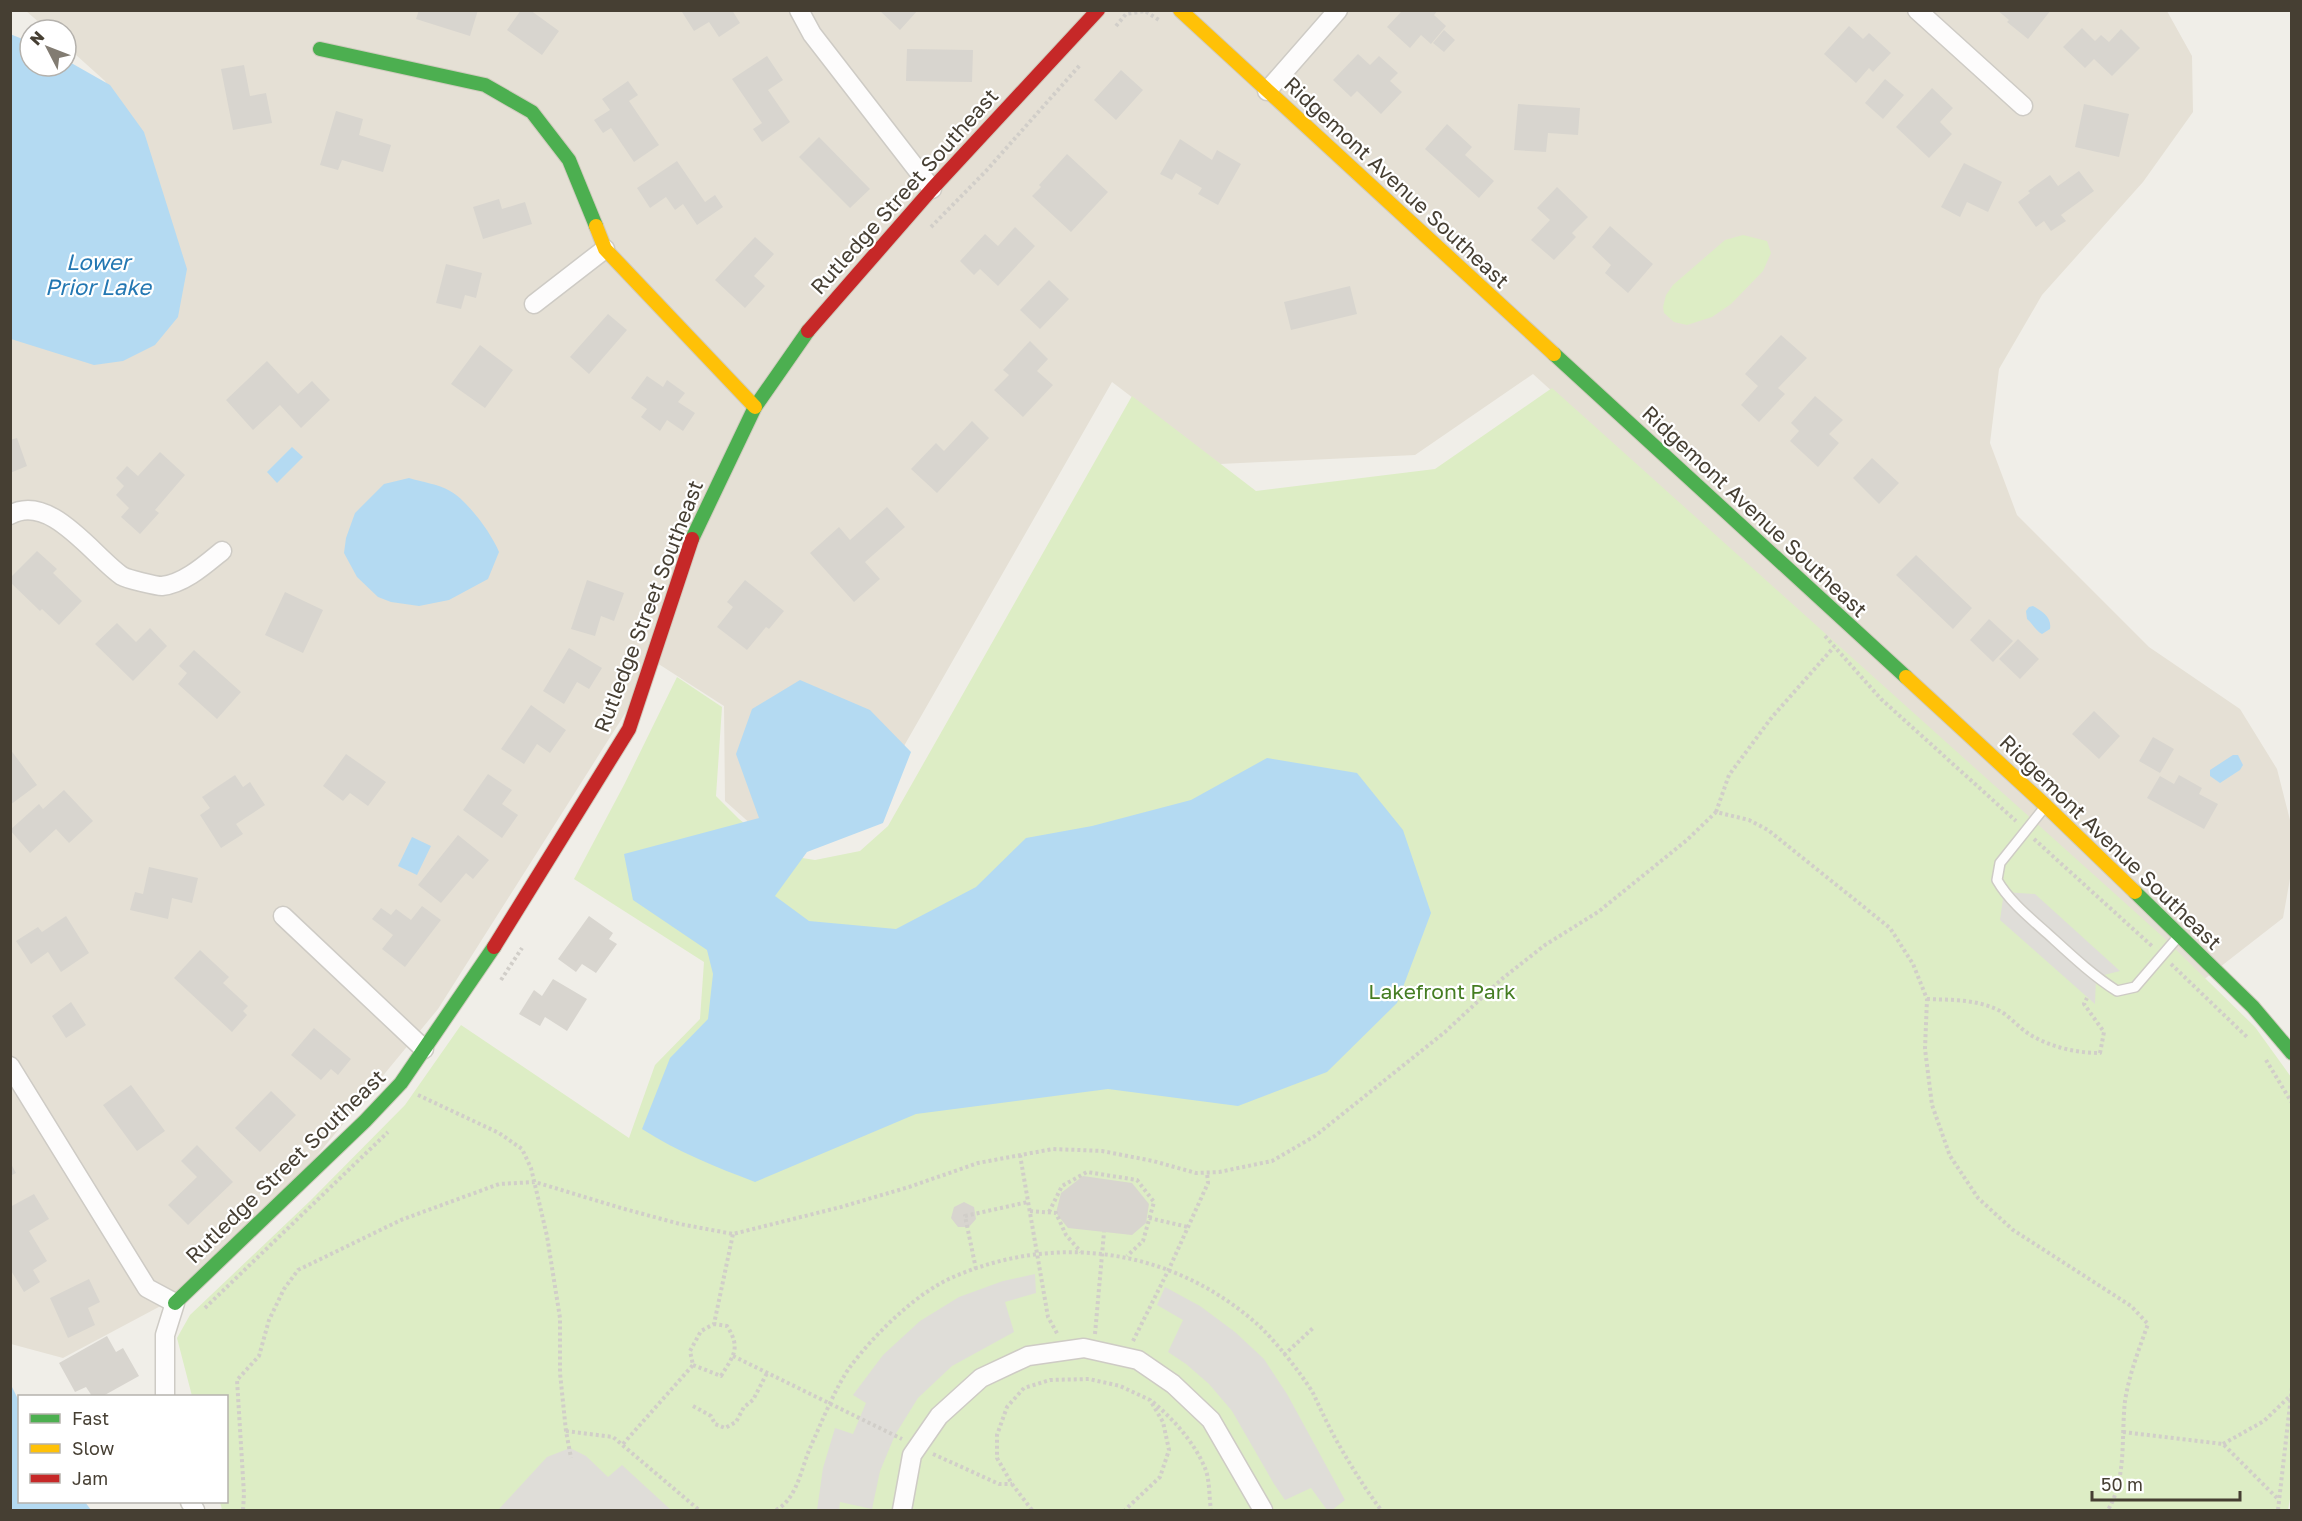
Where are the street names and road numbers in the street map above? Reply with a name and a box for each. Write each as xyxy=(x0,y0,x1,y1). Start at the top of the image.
street label: Ridgemont Avenue Southeast xyxy=(1279,71,1515,293)
street label: Rutledge Street Southeast xyxy=(805,83,1003,299)
street label: Ridgemont Avenue Southeast xyxy=(1637,400,1873,622)
street label: Rutledge Street Southeast xyxy=(588,476,708,736)
street label: Ridgemont Avenue Southeast xyxy=(1995,729,2227,955)
street label: Rutledge Street Southeast xyxy=(180,1064,390,1268)

